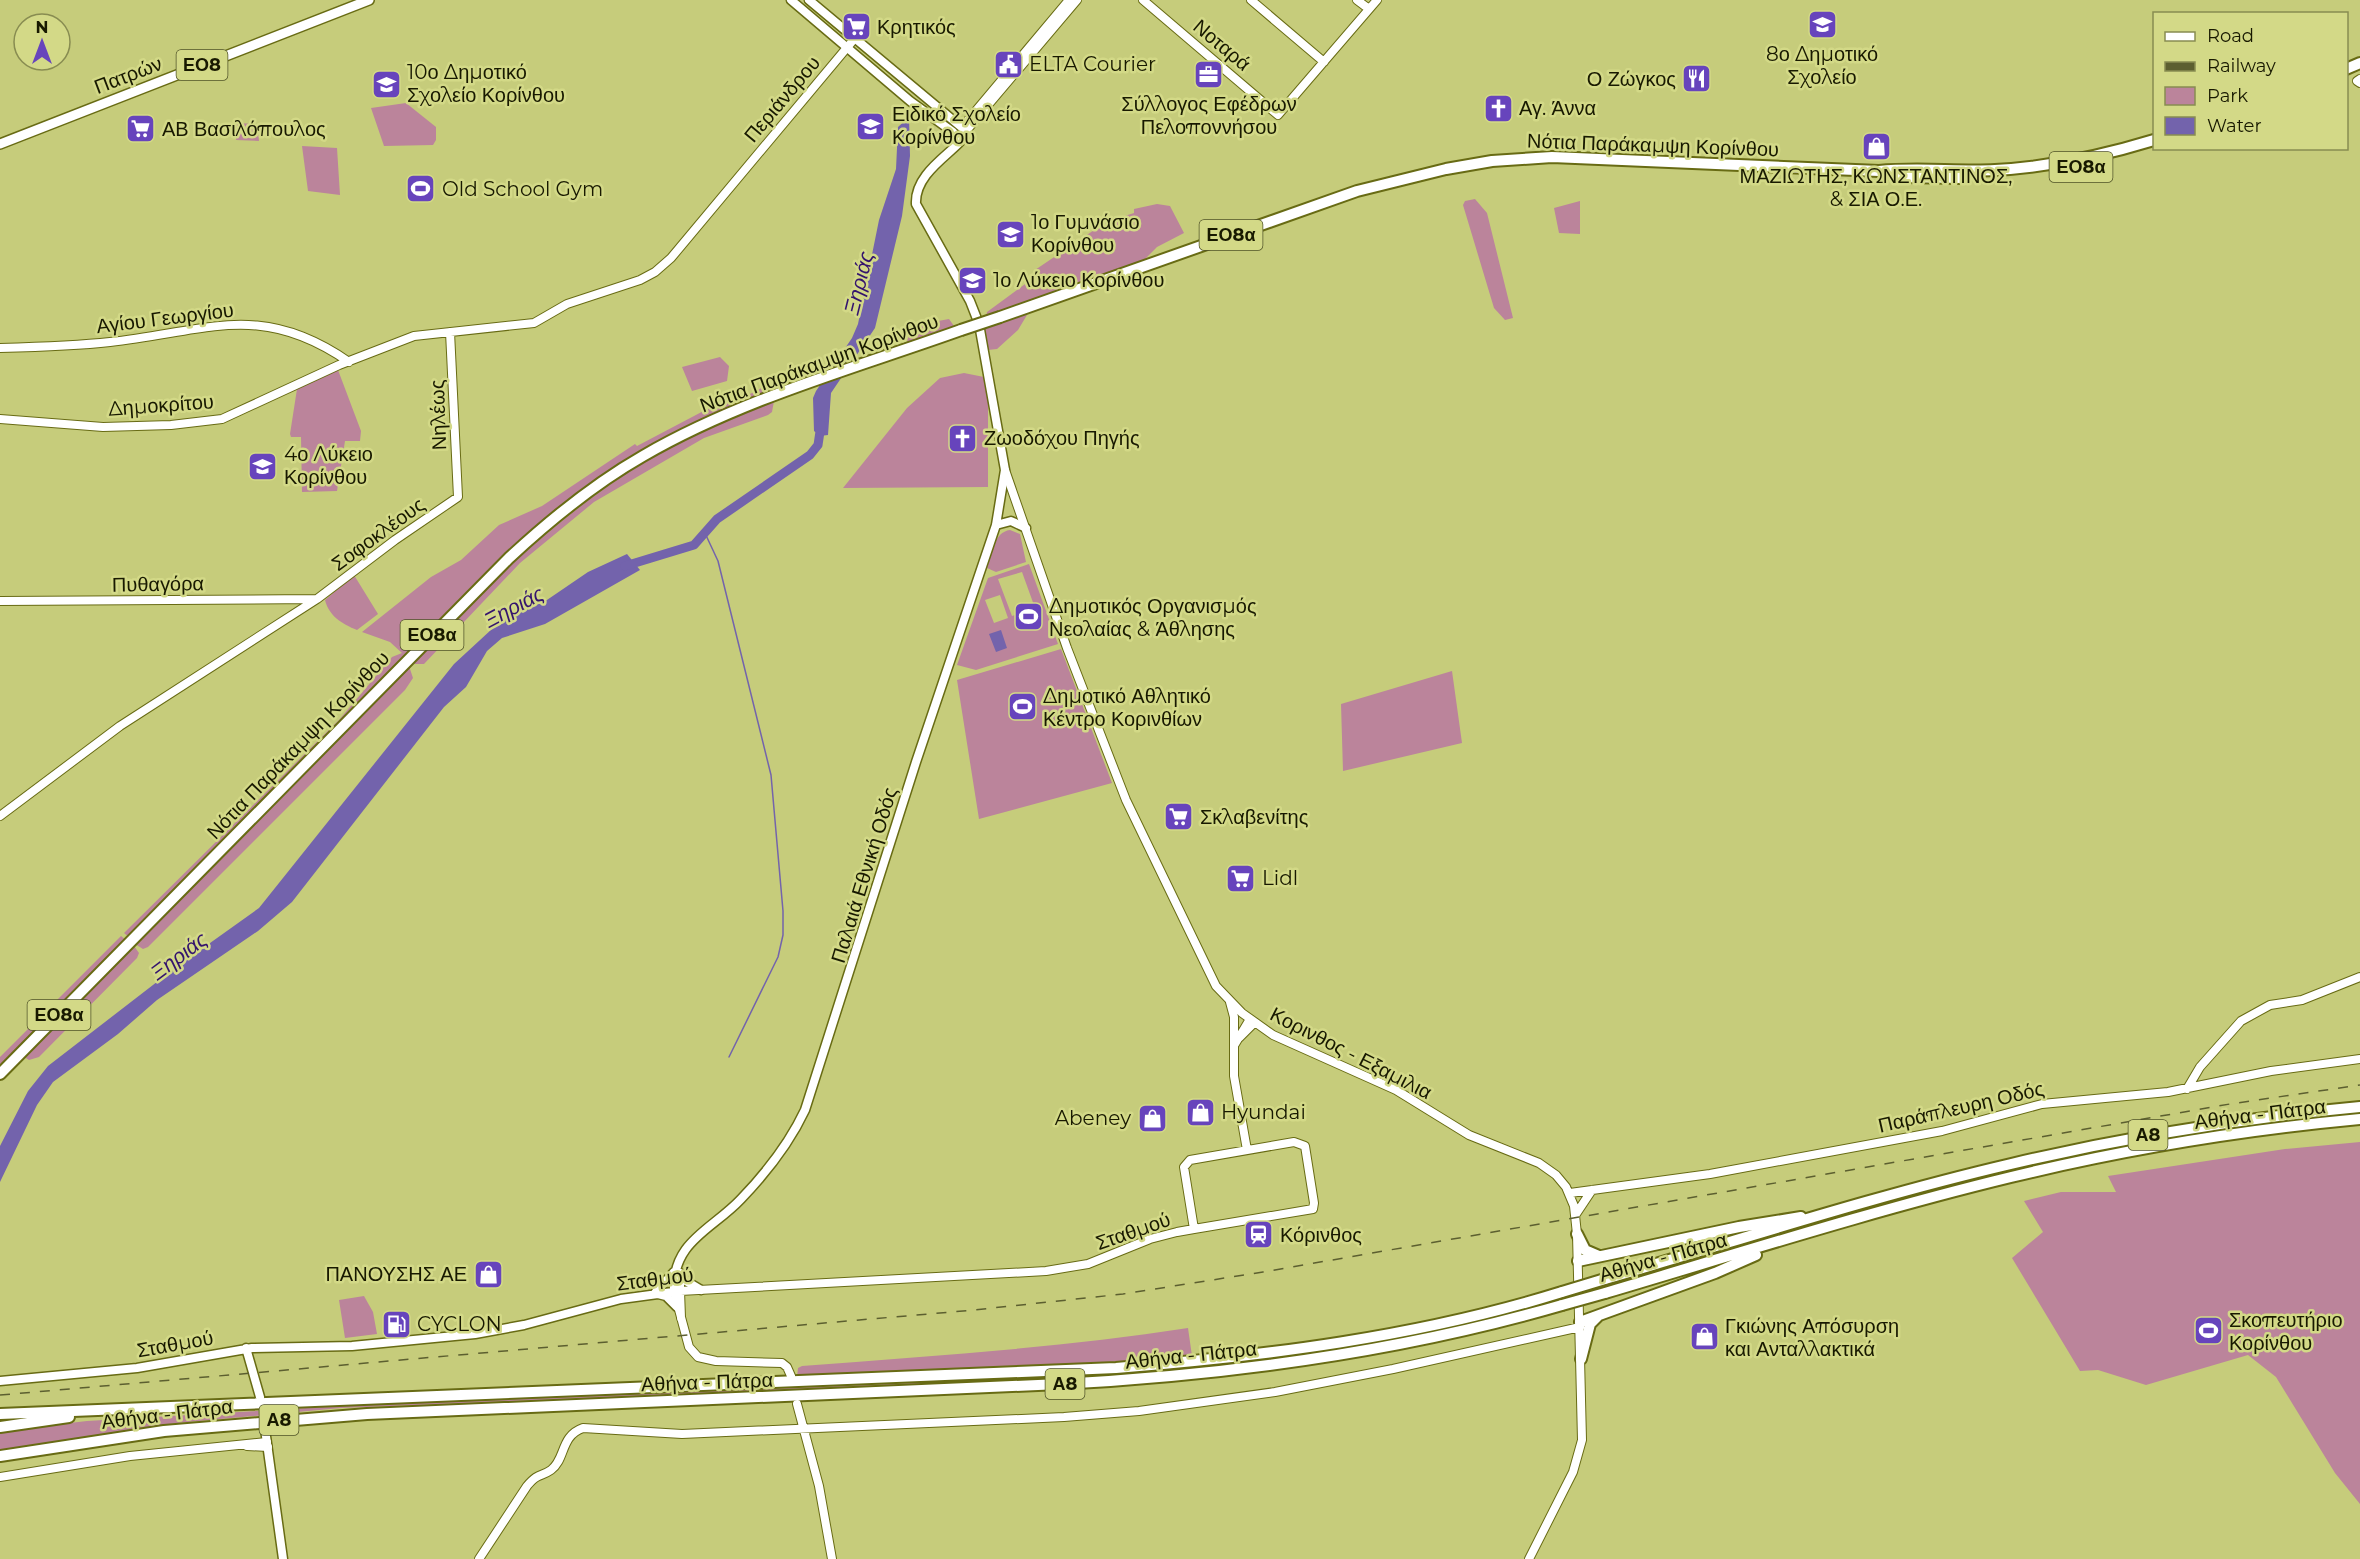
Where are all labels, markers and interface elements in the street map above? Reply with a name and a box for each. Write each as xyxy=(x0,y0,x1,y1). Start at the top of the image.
school or university icon: 8ο Δημοτικό Σχολείο xyxy=(1806,8,1838,40)
supermarket icon: Κρητικός xyxy=(840,11,872,43)
north arrow xyxy=(12,12,72,72)
legend xyxy=(2153,12,2348,150)
street label: Νοταρά xyxy=(1188,14,1256,76)
place label: Κρητικός xyxy=(877,15,956,39)
text: N xyxy=(36,18,48,37)
text: Road xyxy=(2207,25,2254,47)
place label: 8ο Δημοτικό Σχολείο xyxy=(1766,42,1878,89)
public building icon: ELTA Courier xyxy=(992,48,1024,80)
road number: ΕΟ8 xyxy=(176,50,228,80)
street label: Πατρών xyxy=(91,51,165,99)
street label: Περιάνδρου xyxy=(739,51,825,147)
place label: ELTA Courier xyxy=(1029,52,1156,76)
text: Railway xyxy=(2207,55,2276,77)
office icon: Σύλλογος Εφέδρων Πελοποννήσου xyxy=(1193,58,1225,90)
place label: 10ο Δημοτικό Σχολείο Κορίνθου xyxy=(407,60,565,107)
restaurant icon: Ο Ζώγκος xyxy=(1681,63,1713,95)
place label: Ο Ζώγκος xyxy=(1587,67,1676,91)
school or university icon: 10ο Δημοτικό Σχολείο Κορίνθου xyxy=(370,68,402,100)
text: Park xyxy=(2207,85,2248,107)
place label: Σύλλογος Εφέδρων Πελοποννήσου xyxy=(1121,92,1297,139)
church icon: Αγ. Άννα xyxy=(1482,92,1514,124)
place label: Αγ. Άννα xyxy=(1519,96,1596,120)
place label: Ειδικό Σχολείο Κορίνθου xyxy=(892,102,1021,149)
school or university icon: Ειδικό Σχολείο Κορίνθου xyxy=(855,110,887,142)
supermarket icon: ΑΒ Βασιλόπουλος xyxy=(125,113,157,145)
text: Water xyxy=(2207,115,2262,137)
place label: ΑΒ Βασιλόπουλος xyxy=(162,117,326,141)
street label: Νότια Παράκαμψη Κορίνθου xyxy=(1527,129,1779,161)
shop icon: ΜΑΖΙΩΤΗΣ, ΚΩΝΣΤΑΝΤΙΝΟΣ, & ΣΙΑ Ο.Ε. xyxy=(1860,130,1892,162)
road number: ΕΟ8α xyxy=(2050,152,2112,182)
place label: ΜΑΖΙΩΤΗΣ, ΚΩΝΣΤΑΝΤΙΝΟΣ, & ΣΙΑ Ο.Ε. xyxy=(1740,164,2013,211)
sports icon: Old School Gym xyxy=(405,173,437,205)
place label: Old School Gym xyxy=(442,177,603,201)
place label: 1ο Γυμνάσιο Κορίνθου xyxy=(1031,210,1140,257)
school or university icon: 1ο Γυμνάσιο Κορίνθου xyxy=(994,218,1026,250)
road number: ΕΟ8α xyxy=(1200,220,1262,250)
water label: Ξηριάς xyxy=(838,248,879,318)
school or university icon: 1ο Λύκειο Κορίνθου xyxy=(956,264,988,296)
place label: 1ο Λύκειο Κορίνθου xyxy=(993,268,1164,292)
street label: Αγίου Γεωργίου xyxy=(95,298,235,338)
street label: Νότια Παράκαμψη Κορίνθου xyxy=(696,309,942,417)
street label: Νηλέως xyxy=(425,379,451,451)
street label: Δημοκρίτου xyxy=(107,389,215,421)
church icon: Ζωοδόχου Πηγής xyxy=(947,422,979,454)
place label: Ζωοδόχου Πηγής xyxy=(984,426,1140,450)
place label: 4ο Λύκειο Κορίνθου xyxy=(284,442,373,489)
school or university icon: 4ο Λύκειο Κορίνθου xyxy=(247,450,279,482)
street label: Σοφοκλέους xyxy=(327,492,429,576)
street label: Πυθαγόρα xyxy=(112,571,204,597)
water label: Ξηριάς xyxy=(479,580,549,633)
place label: Δημοτικός Οργανισμός Νεολαίας & Άθλησης xyxy=(1049,594,1257,641)
sports icon: Δημοτικός Οργανισμός Νεολαίας & Άθλησης xyxy=(1012,601,1044,633)
road number: ΕΟ8α xyxy=(400,620,464,650)
street label: Νότια Παράκαμψη Κορίνθου xyxy=(202,646,394,844)
place label: Δημοτικό Αθλητικό Κέντρο Κορινθίων xyxy=(1043,684,1211,731)
sports icon: Δημοτικό Αθλητικό Κέντρο Κορινθίων xyxy=(1006,691,1038,723)
street label: Παλαιά Εθνική Οδός xyxy=(826,784,902,966)
supermarket icon: Σκλαβενίτης xyxy=(1163,801,1195,833)
place label: Σκλαβενίτης xyxy=(1200,805,1309,829)
supermarket icon: Lidl xyxy=(1225,862,1257,894)
place label: Lidl xyxy=(1262,866,1298,890)
water label: Ξηριάς xyxy=(145,926,212,985)
road number: ΕΟ8α xyxy=(28,1000,90,1030)
street label: Κορινθος - Εξαμιλια xyxy=(1266,1002,1436,1104)
street label: Παράπλευρη Οδός xyxy=(1876,1076,2047,1138)
street label: Αθήνα - Πάτρα xyxy=(2193,1094,2327,1134)
shop icon: Hyundai xyxy=(1184,1096,1216,1128)
place label: Hyundai xyxy=(1221,1100,1306,1124)
shop icon: Abeney xyxy=(1136,1102,1168,1134)
place label: Abeney xyxy=(1055,1106,1131,1130)
road number: Α8 xyxy=(2128,1120,2168,1150)
street label: Σταθμού xyxy=(1093,1207,1173,1255)
station icon: Κόρινθος xyxy=(1243,1219,1275,1251)
place label: Κόρινθος xyxy=(1280,1223,1362,1247)
street label: Αθήνα - Πάτρα xyxy=(1596,1227,1730,1287)
shop icon: ΠΑΝΟΥΣΗΣ ΑΕ xyxy=(472,1258,504,1290)
place label: ΠΑΝΟΥΣΗΣ ΑΕ xyxy=(325,1262,467,1286)
street label: Σταθμού xyxy=(615,1262,695,1296)
fuel station icon: CYCLON xyxy=(380,1308,412,1340)
place label: Σκοπευτήριο Κορίνθου xyxy=(2229,1308,2343,1355)
place label: CYCLON xyxy=(417,1312,502,1336)
place label: Γκιώνης Απόσυρση και Ανταλλακτικά xyxy=(1725,1314,1899,1361)
sports icon: Σκοπευτήριο Κορίνθου xyxy=(2192,1315,2224,1347)
shop icon: Γκιώνης Απόσυρση και Ανταλλακτικά xyxy=(1688,1321,1720,1353)
street label: Σταθμού xyxy=(135,1325,215,1363)
street label: Αθήνα - Πάτρα xyxy=(1124,1336,1258,1374)
street label: Αθήνα - Πάτρα xyxy=(641,1368,773,1396)
road number: Α8 xyxy=(1046,1369,1084,1399)
street label: Αθήνα - Πάτρα xyxy=(100,1394,234,1434)
road number: Α8 xyxy=(260,1405,298,1435)

